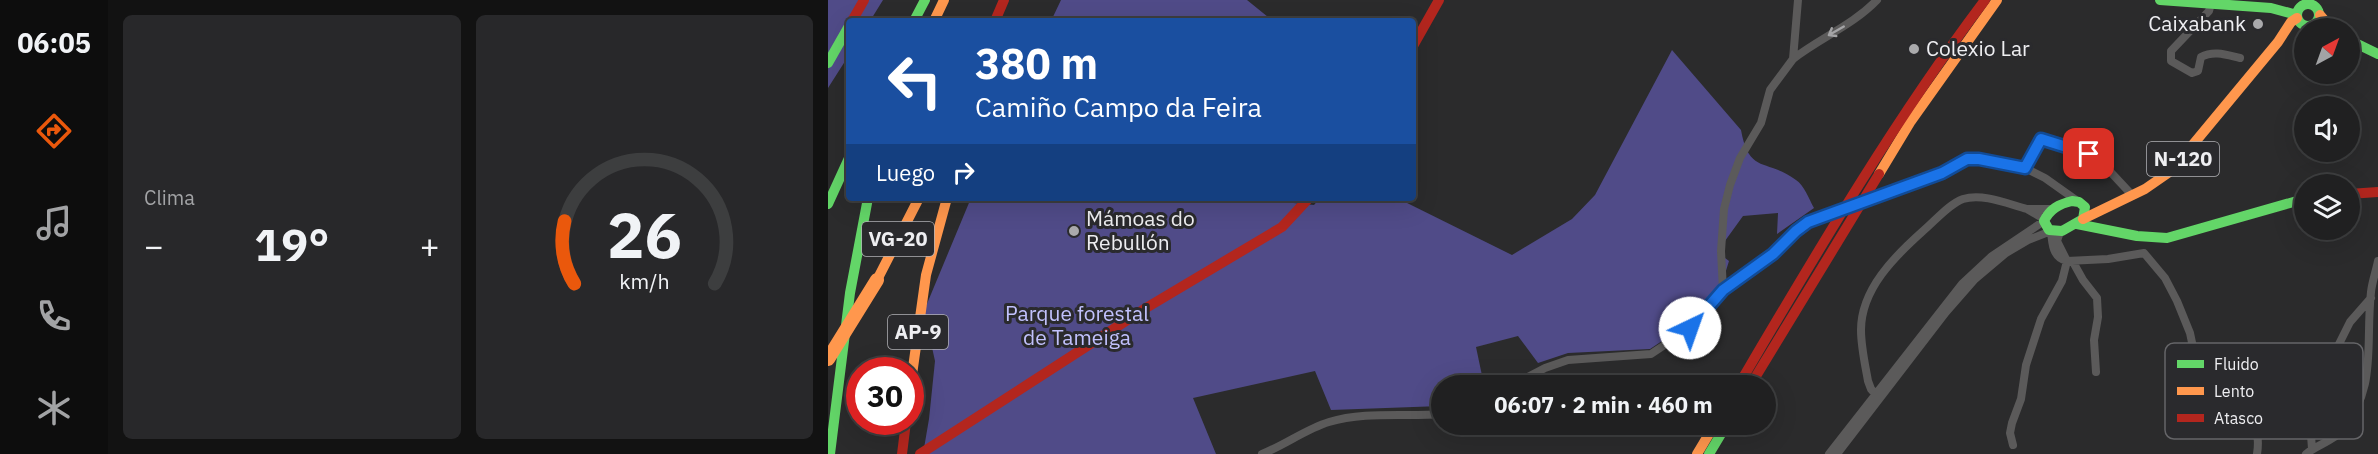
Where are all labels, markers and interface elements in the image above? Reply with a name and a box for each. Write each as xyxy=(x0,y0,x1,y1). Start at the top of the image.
place label: Caixabank xyxy=(2148,9,2246,37)
marker: Caixabank xyxy=(2251,17,2265,31)
north arrow xyxy=(2294,18,2360,84)
map controls xyxy=(2294,18,2360,240)
text: 06:05 xyxy=(17,25,91,60)
one-way arrow xyxy=(1828,25,1845,37)
place label: Colexio Lar xyxy=(1926,34,2030,62)
text: 380 m xyxy=(975,36,1098,91)
icon: left xyxy=(876,42,954,120)
marker: Colexio Lar xyxy=(1907,42,1921,56)
text: Camiño Campo da Feira xyxy=(975,89,1262,124)
button: sound xyxy=(2294,96,2360,162)
icon: directions xyxy=(33,110,75,152)
pin xyxy=(2063,128,2114,179)
icon: arrive xyxy=(2072,137,2105,170)
road number: N-120 xyxy=(2147,142,2219,176)
icon: right xyxy=(947,156,980,189)
text: Luego xyxy=(876,158,935,187)
button: layers xyxy=(2294,174,2360,240)
text: Clima xyxy=(144,184,195,211)
text: 26 xyxy=(607,194,682,275)
icon: music xyxy=(33,202,75,244)
place label: Mámoas do Rebullón xyxy=(1086,204,1195,256)
text: 19° xyxy=(254,215,329,273)
road number: VG-20 xyxy=(862,222,934,256)
text: − xyxy=(144,224,164,267)
text: + xyxy=(420,224,440,267)
marker: Mámoas do Rebullón xyxy=(1067,224,1081,238)
text: km/h xyxy=(619,267,669,295)
icon: phone xyxy=(33,295,75,337)
position arrow xyxy=(1658,296,1722,360)
park label: Parque forestal de Tameiga xyxy=(1005,299,1149,351)
road number: AP-9 xyxy=(888,315,948,349)
legend xyxy=(2165,343,2363,439)
text: Fluido xyxy=(2214,354,2259,374)
speed limit sign: 30 xyxy=(846,357,924,435)
text: Lento xyxy=(2214,381,2254,401)
icon: climate xyxy=(33,387,75,429)
text: 06:07 · 2 min · 460 m xyxy=(1494,390,1713,419)
text: Atasco xyxy=(2214,408,2263,428)

